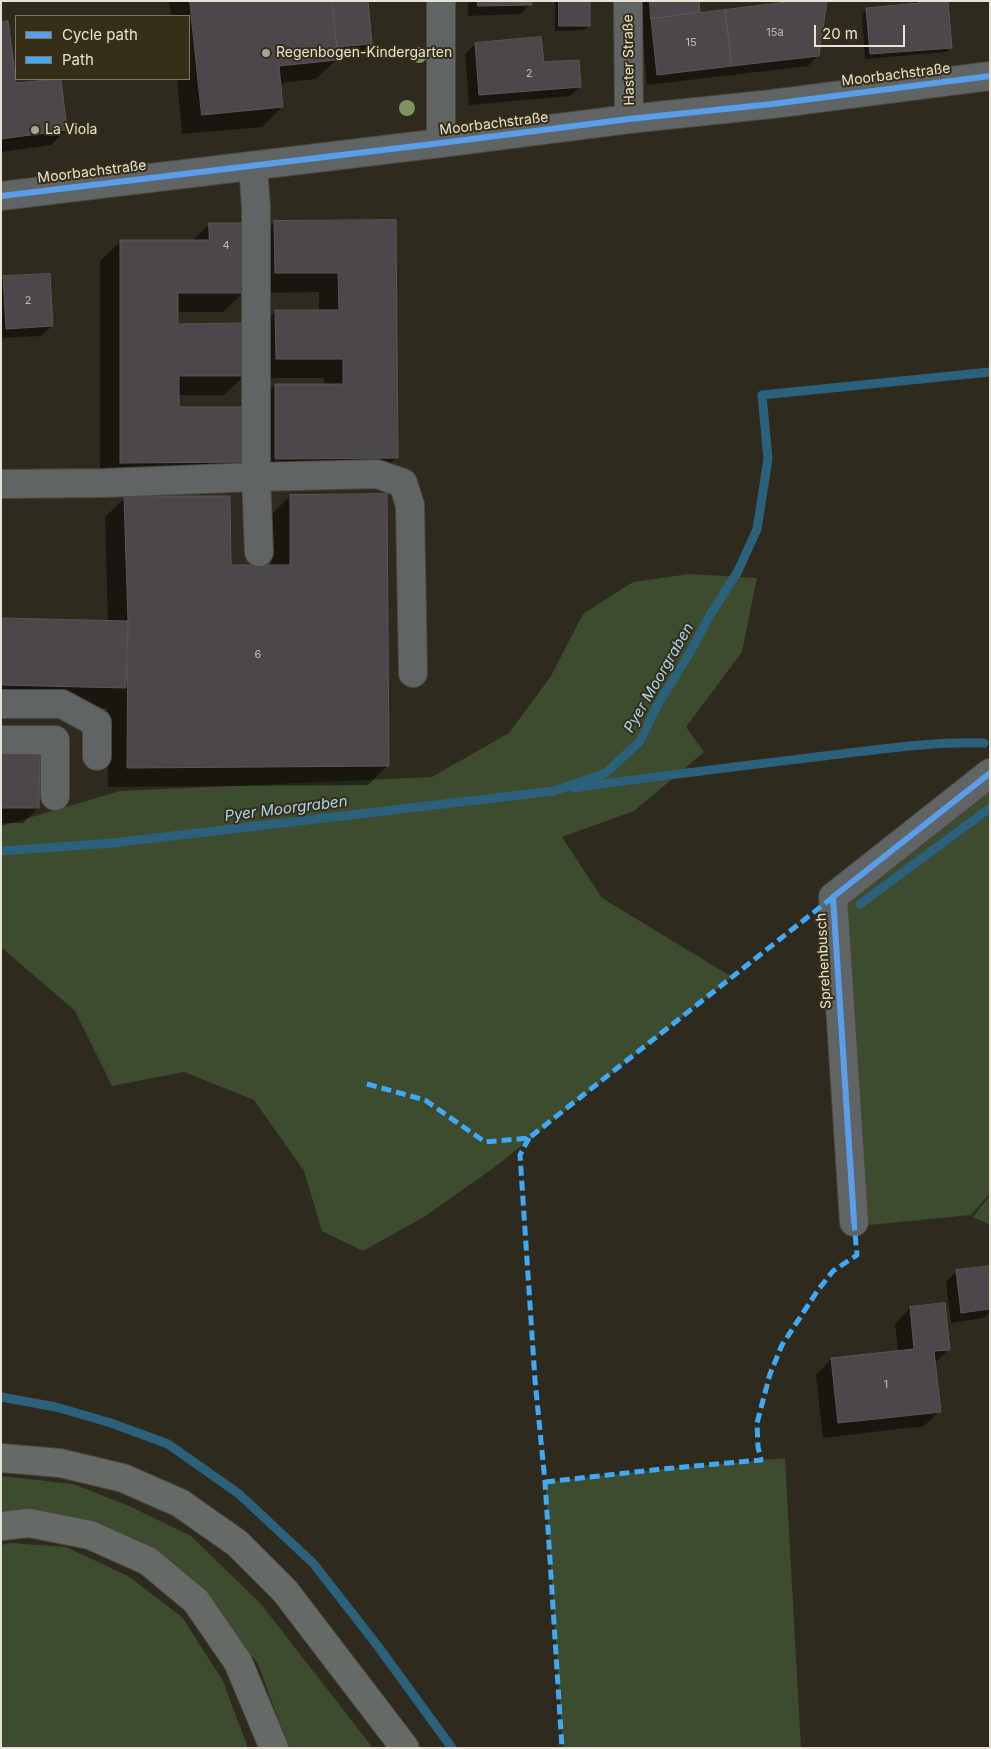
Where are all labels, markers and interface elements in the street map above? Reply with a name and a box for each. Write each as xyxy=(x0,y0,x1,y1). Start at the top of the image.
street label: Haster Straße xyxy=(620,14,638,106)
legend xyxy=(15,15,190,80)
scale bar xyxy=(816,15,907,47)
text: 20 m xyxy=(822,24,858,43)
text: Cycle path xyxy=(62,25,138,44)
house number: 15a xyxy=(766,26,784,40)
house number: 15 xyxy=(685,36,697,50)
place label: Regenbogen-Kindergarten xyxy=(276,45,452,61)
marker: Regenbogen-Kindergarten xyxy=(260,47,272,59)
text: Path xyxy=(62,50,94,69)
street label: Moorbachstraße xyxy=(841,60,951,90)
house number: 2 xyxy=(526,67,532,81)
street label: Moorbachstraße xyxy=(439,109,549,139)
place label: La Viola xyxy=(45,122,97,138)
marker: La Viola xyxy=(29,124,41,136)
street label: Moorbachstraße xyxy=(37,157,147,187)
house number: 4 xyxy=(222,239,230,253)
house number: 2 xyxy=(25,294,31,308)
water label: Pyer Moorgraben xyxy=(620,620,698,736)
house number: 6 xyxy=(255,648,261,662)
water label: Pyer Moorgraben xyxy=(224,793,348,825)
street label: Sprehenbusch xyxy=(813,913,835,1009)
house number: 1 xyxy=(884,1378,888,1392)

